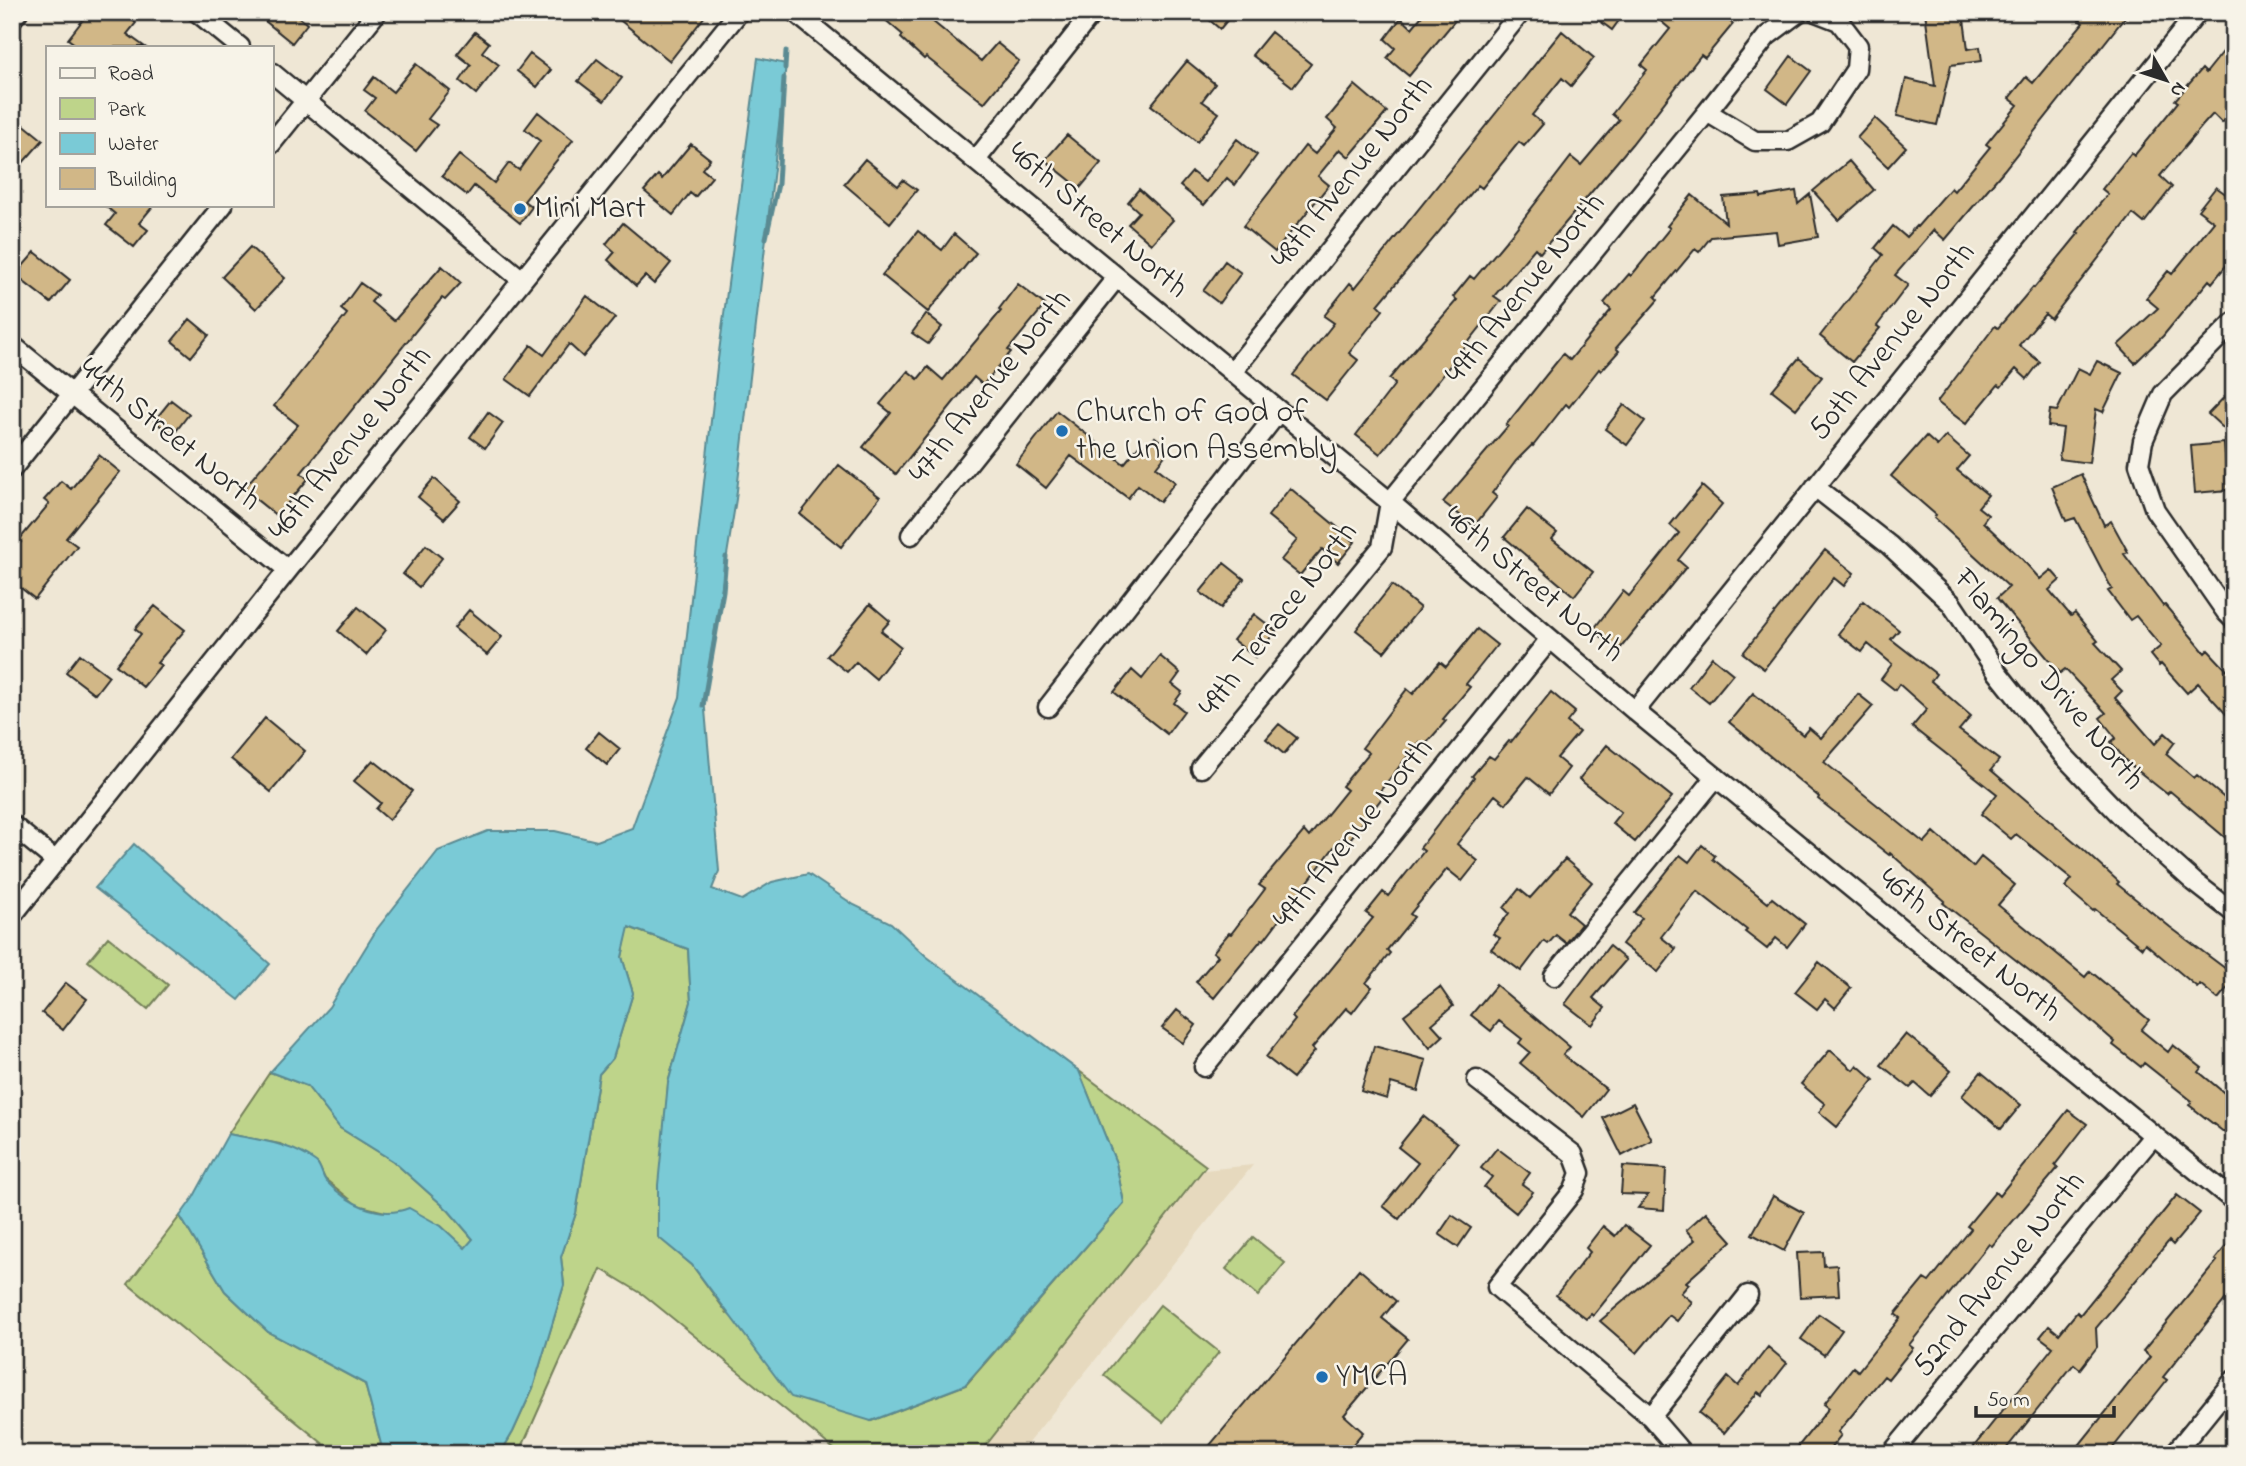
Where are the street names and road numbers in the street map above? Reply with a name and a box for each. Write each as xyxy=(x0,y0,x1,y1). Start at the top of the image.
street label: 48th Avenue North xyxy=(1260,66,1446,280)
street label: 46th Street North xyxy=(996,131,1198,311)
street label: 49th Avenue North xyxy=(1434,183,1618,395)
street label: 50th Avenue North xyxy=(1798,232,1988,452)
street label: 47th Avenue North xyxy=(898,280,1084,494)
street label: 46th Avenue North xyxy=(258,336,444,552)
street label: 44th Street North xyxy=(68,347,270,523)
street label: 46th Street North xyxy=(1432,495,1634,675)
street label: 49th Terrace North xyxy=(1187,512,1371,728)
street label: Flamingo Drive North xyxy=(1940,558,2155,801)
street label: 49th Avenue North xyxy=(1262,728,1446,940)
street label: 46th Street North xyxy=(1867,857,2071,1035)
street label: 52nd Avenue North xyxy=(1902,1162,2098,1388)

